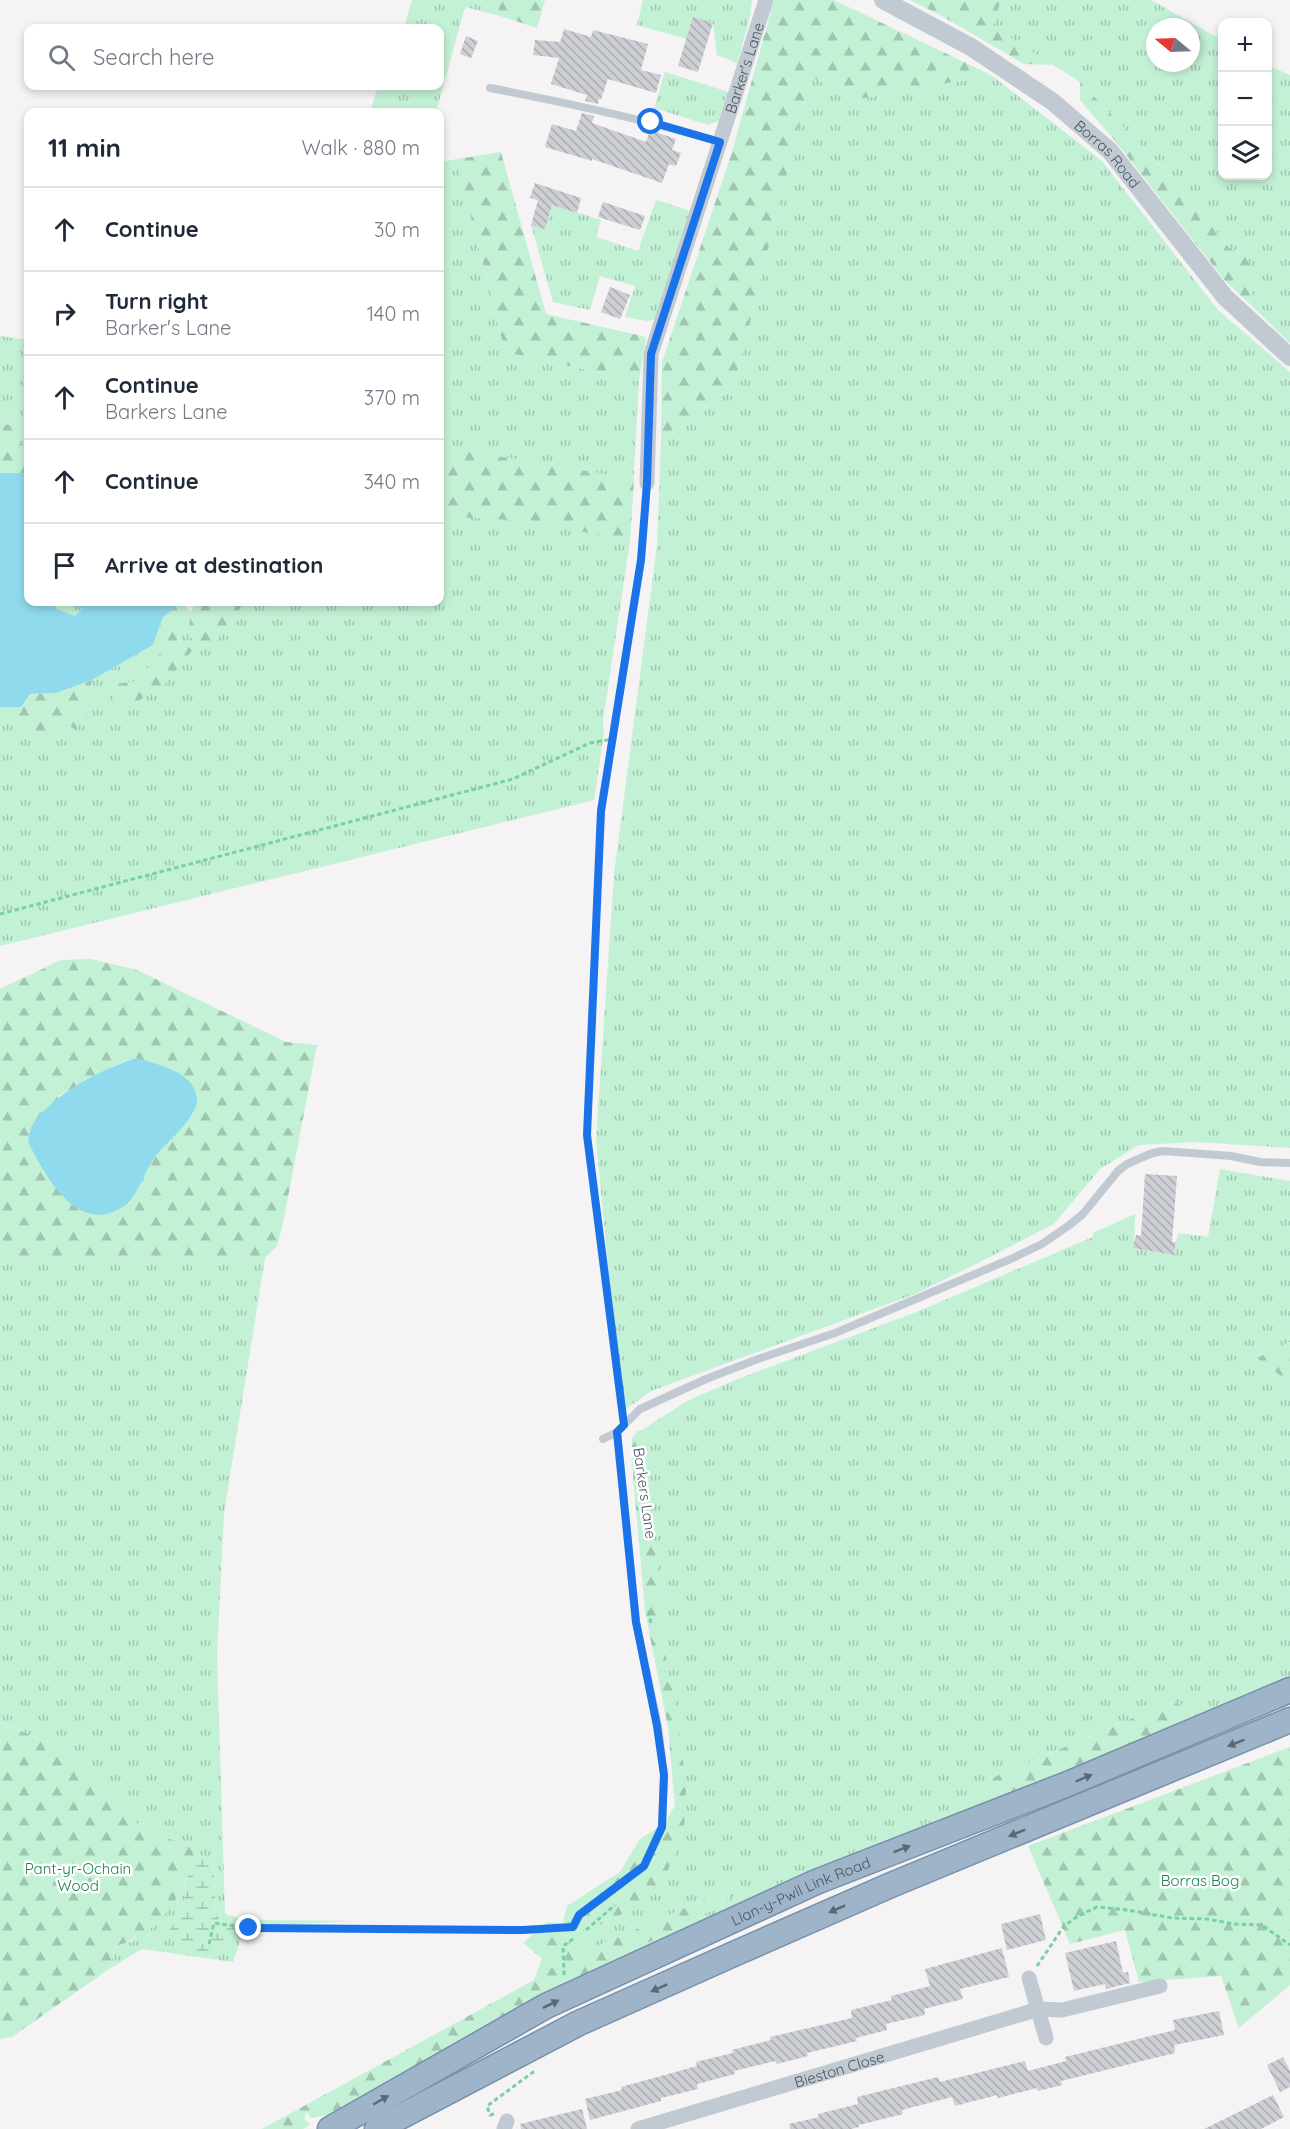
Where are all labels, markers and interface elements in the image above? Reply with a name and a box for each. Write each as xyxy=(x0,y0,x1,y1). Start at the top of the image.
north arrow xyxy=(1146,18,1200,72)
map controls xyxy=(1218,18,1272,180)
button: + xyxy=(1218,18,1272,72)
street label: Barker's Lane xyxy=(720,20,768,116)
search box xyxy=(24,24,444,90)
icon: search xyxy=(45,41,78,74)
text: Search here xyxy=(93,43,214,71)
button: − xyxy=(1218,72,1272,126)
route start xyxy=(637,108,663,134)
street label: Borras Road xyxy=(1071,115,1145,192)
button: layers xyxy=(1218,126,1272,180)
text: 11 min xyxy=(48,131,121,164)
text: Walk · 880 m xyxy=(301,135,420,160)
icon: ahead xyxy=(48,213,81,246)
text: Continue xyxy=(105,215,199,243)
text: 30 m xyxy=(374,217,420,242)
text: Turn right xyxy=(105,287,209,315)
icon: right xyxy=(48,297,81,330)
text: 140 m xyxy=(367,301,420,326)
text: Barker's Lane xyxy=(105,315,231,340)
text: Continue xyxy=(105,371,199,399)
icon: ahead xyxy=(48,381,81,414)
text: 370 m xyxy=(364,385,420,410)
text: Barkers Lane xyxy=(105,399,228,424)
icon: ahead xyxy=(48,465,81,498)
text: Continue xyxy=(105,467,199,495)
text: 340 m xyxy=(363,469,420,494)
icon: arrive xyxy=(48,549,81,582)
text: Arrive at destination xyxy=(105,551,323,579)
street label: Barkers Lane xyxy=(629,1446,661,1540)
one-way arrow xyxy=(1227,1739,1245,1748)
one-way arrow xyxy=(1075,1773,1093,1783)
one-way arrow xyxy=(1007,1828,1025,1838)
one-way arrow xyxy=(893,1844,911,1853)
street label: Llan-y-Pwll Link Road xyxy=(728,1852,873,1929)
park label: Pant-yr-Ochain Wood xyxy=(25,1859,131,1895)
park label: Borras Bog xyxy=(1161,1871,1239,1890)
one-way arrow xyxy=(828,1904,846,1914)
route end xyxy=(235,1914,261,1940)
one-way arrow xyxy=(650,1983,667,1992)
one-way arrow xyxy=(543,1999,560,2009)
street label: Bieston Close xyxy=(792,2046,886,2091)
one-way arrow xyxy=(373,2095,390,2105)

